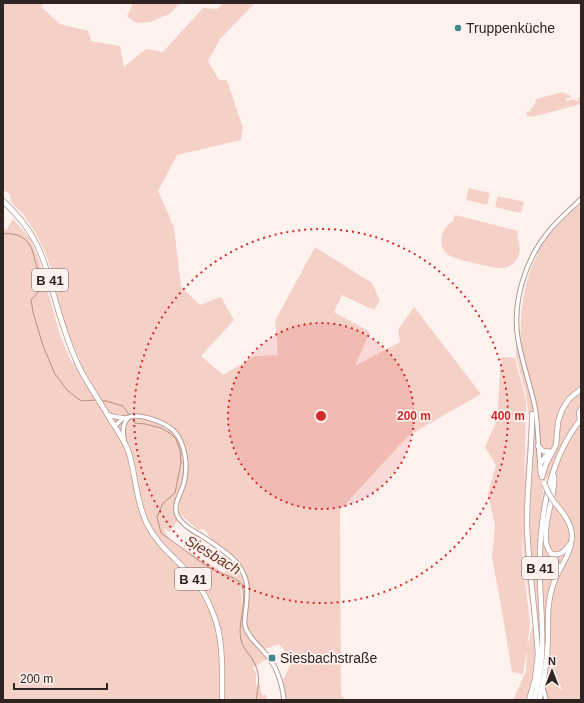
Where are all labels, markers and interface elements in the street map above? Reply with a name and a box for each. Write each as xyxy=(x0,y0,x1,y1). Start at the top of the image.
place label: Truppenküche xyxy=(466,20,555,36)
marker: Truppenküche xyxy=(453,23,463,33)
road number: B 41 xyxy=(32,269,68,291)
centre of rings xyxy=(314,409,328,423)
text: 200 m xyxy=(397,409,431,423)
text: 400 m xyxy=(491,409,525,423)
water label: Siesbach xyxy=(182,531,244,578)
road number: B 41 xyxy=(522,557,558,579)
road number: B 41 xyxy=(175,568,211,590)
place label: Siesbachstraße xyxy=(280,650,377,666)
north arrow xyxy=(532,651,572,691)
marker: Siesbachstraße xyxy=(267,653,277,663)
text: N xyxy=(548,655,556,667)
scale bar xyxy=(14,665,107,691)
text: 200 m xyxy=(20,672,53,686)

